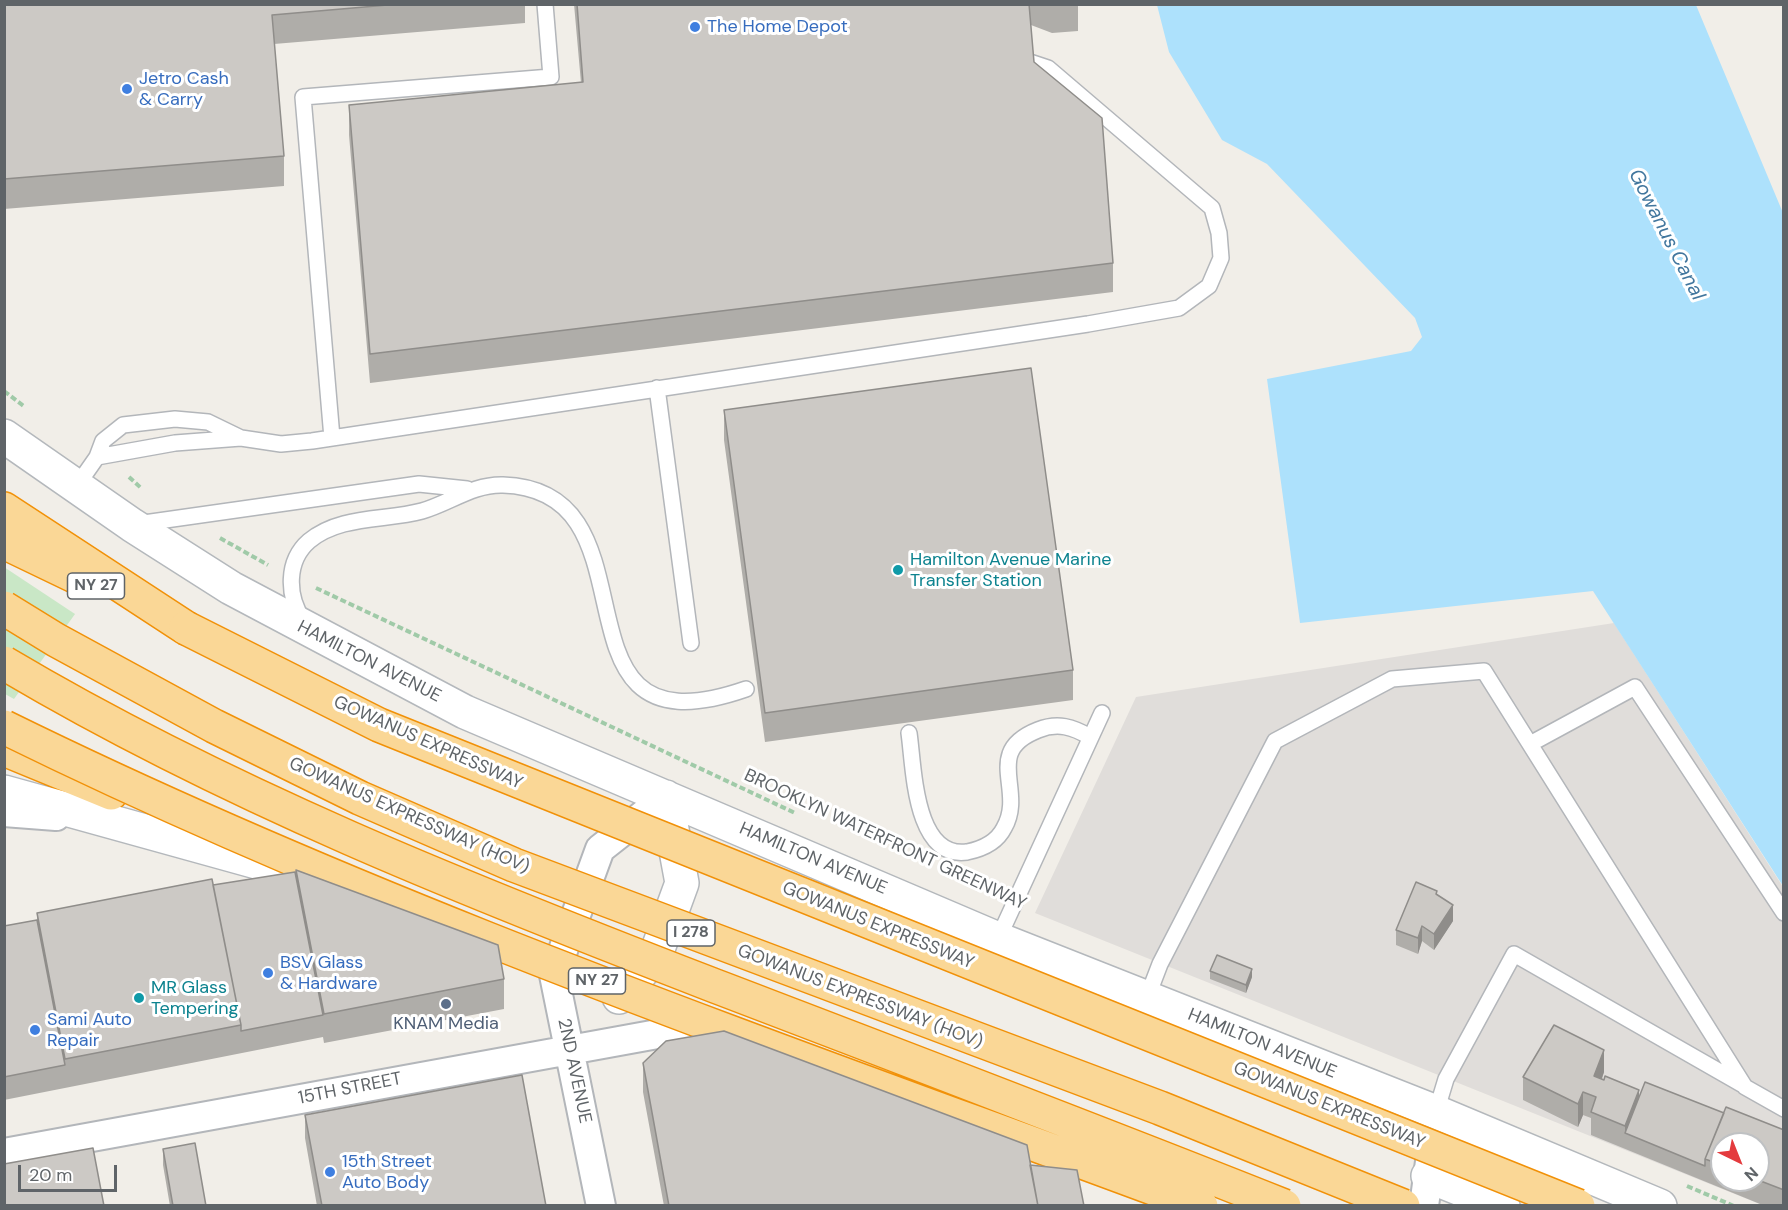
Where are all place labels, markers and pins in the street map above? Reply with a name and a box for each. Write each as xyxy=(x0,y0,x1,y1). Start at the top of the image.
place label: The Home Depot xyxy=(707,16,848,38)
marker: The Home Depot xyxy=(688,20,702,34)
place label: Jetro Cash & Carry xyxy=(139,68,229,110)
marker: Jetro Cash & Carry xyxy=(120,82,134,96)
place label: Hamilton Avenue Marine Transfer Station xyxy=(910,549,1111,592)
marker: Hamilton Avenue Marine Transfer Station xyxy=(891,563,905,577)
place label: BSV Glass & Hardware xyxy=(280,952,377,994)
marker: BSV Glass & Hardware xyxy=(261,966,275,980)
place label: MR Glass Tempering xyxy=(151,977,239,1020)
marker: MR Glass Tempering xyxy=(132,991,146,1005)
marker: KNAM Media xyxy=(439,997,453,1011)
place label: Sami Auto Repair xyxy=(47,1009,132,1052)
place label: KNAM Media xyxy=(393,1013,499,1035)
marker: Sami Auto Repair xyxy=(28,1023,42,1037)
place label: 15th Street Auto Body xyxy=(342,1151,432,1194)
marker: 15th Street Auto Body xyxy=(323,1165,337,1179)

